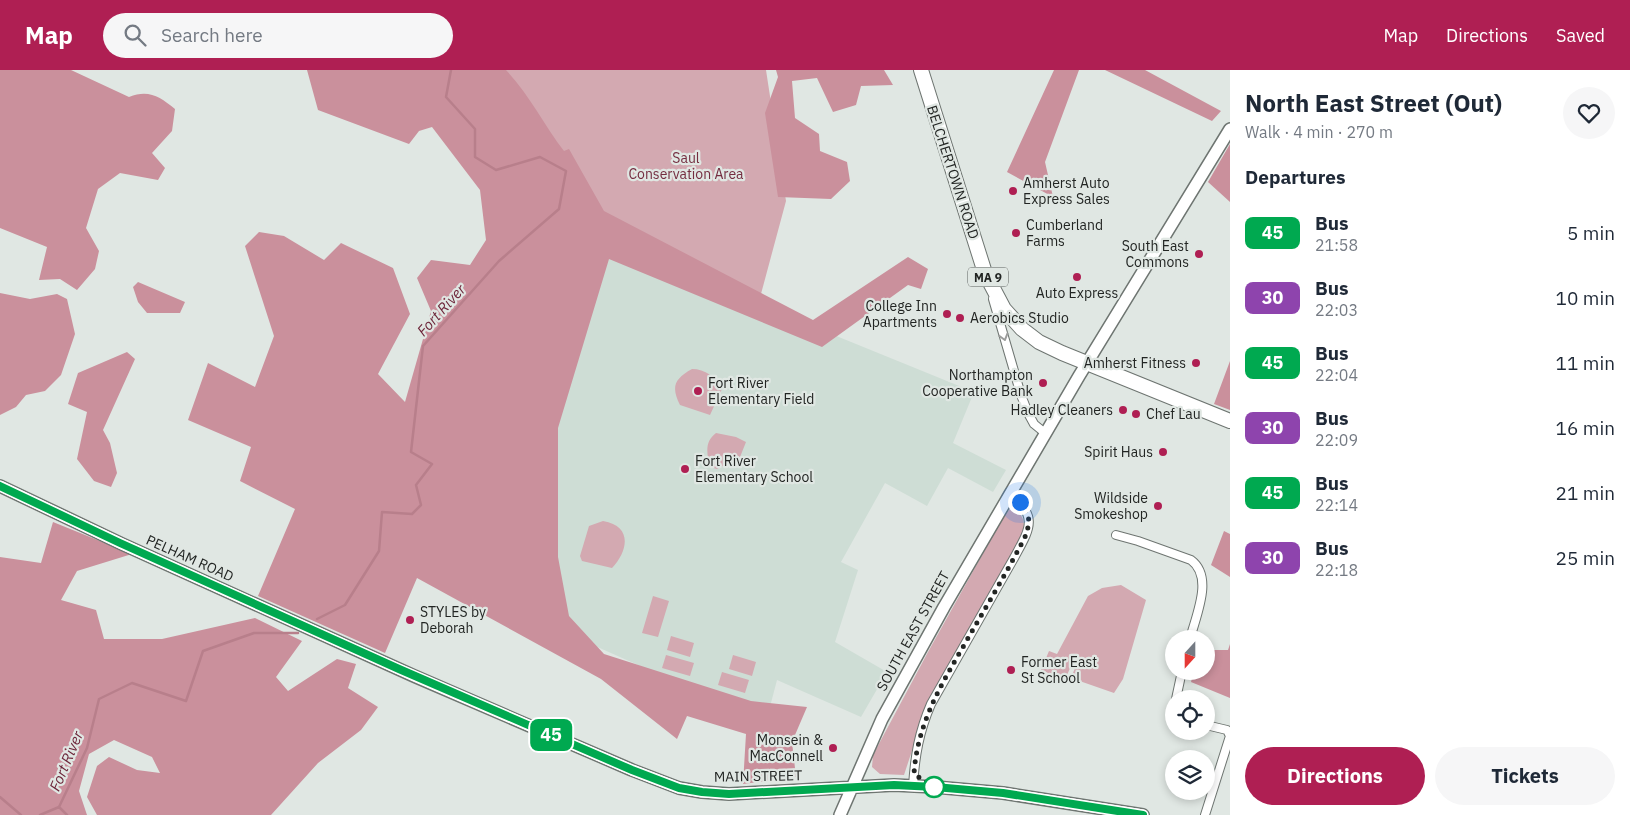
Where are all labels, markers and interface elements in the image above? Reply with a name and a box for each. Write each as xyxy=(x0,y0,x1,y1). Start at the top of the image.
search box xyxy=(103,13,453,58)
text: Map xyxy=(25,19,73,51)
icon: search xyxy=(121,21,149,49)
text: Search here xyxy=(161,23,263,47)
text: Map xyxy=(1383,24,1418,47)
text: Directions xyxy=(1446,24,1528,47)
text: Saved xyxy=(1556,24,1605,47)
text: North East Street (Out) xyxy=(1245,87,1502,119)
button: heart xyxy=(1563,87,1615,139)
street label: BELCHERTOWN ROAD xyxy=(923,103,983,241)
text: Walk · 4 min · 270 m xyxy=(1245,122,1393,142)
park label: Saul Conservation Area xyxy=(628,149,744,183)
text: Departures xyxy=(1245,165,1345,189)
place label: Amherst Auto Express Sales xyxy=(1023,174,1110,208)
marker: Amherst Auto Express Sales xyxy=(1007,185,1019,197)
text: Bus xyxy=(1315,211,1349,235)
place label: Cumberland Farms xyxy=(1026,216,1103,250)
text: 45 xyxy=(1262,221,1283,244)
text: 5 min xyxy=(1567,221,1615,245)
marker: Cumberland Farms xyxy=(1010,227,1022,239)
text: 21:58 xyxy=(1315,235,1358,255)
place label: South East Commons xyxy=(1122,237,1189,271)
marker: South East Commons xyxy=(1193,248,1205,260)
road number: MA 9 xyxy=(968,268,1008,286)
marker: Auto Express xyxy=(1071,271,1083,283)
text: Bus xyxy=(1315,276,1349,300)
water label: Fort River xyxy=(413,280,470,340)
place label: Auto Express xyxy=(1036,284,1118,302)
text: 30 xyxy=(1262,286,1283,309)
text: 10 min xyxy=(1556,286,1615,310)
place label: College Inn Apartments xyxy=(863,297,937,331)
text: 22:03 xyxy=(1315,300,1358,320)
marker: College Inn Apartments xyxy=(941,308,953,320)
place label: Aerobics Studio xyxy=(970,309,1069,327)
marker: Aerobics Studio xyxy=(954,312,966,324)
one-way arrow xyxy=(999,332,1009,340)
text: Bus xyxy=(1315,341,1349,365)
text: 45 xyxy=(1262,351,1283,374)
text: 11 min xyxy=(1556,351,1615,375)
place label: Amherst Fitness xyxy=(1084,354,1186,372)
marker: Amherst Fitness xyxy=(1190,357,1202,369)
text: 22:04 xyxy=(1315,365,1358,385)
place label: Northampton Cooperative Bank xyxy=(922,366,1034,400)
place label: Fort River Elementary Field xyxy=(708,374,814,408)
marker: Northampton Cooperative Bank xyxy=(1037,377,1049,389)
marker: Fort River Elementary Field xyxy=(692,385,704,397)
place label: Hadley Cleaners xyxy=(1011,401,1113,419)
marker: Hadley Cleaners xyxy=(1117,404,1129,416)
place label: Chef Lau xyxy=(1146,405,1201,423)
text: Bus xyxy=(1315,406,1349,430)
marker: Chef Lau xyxy=(1130,408,1142,420)
text: 30 xyxy=(1262,416,1283,439)
text: 16 min xyxy=(1556,416,1615,440)
text: 22:09 xyxy=(1315,430,1358,450)
place label: Spirit Haus xyxy=(1084,443,1153,461)
marker: Spirit Haus xyxy=(1157,446,1169,458)
place label: Fort River Elementary School xyxy=(695,452,813,486)
marker: Fort River Elementary School xyxy=(679,463,691,475)
text: Bus xyxy=(1315,471,1349,495)
text: 45 xyxy=(1262,481,1283,504)
text: 21 min xyxy=(1556,481,1615,505)
place label: Wildside Smokeshop xyxy=(1074,489,1148,523)
your location xyxy=(1008,490,1033,515)
text: 22:14 xyxy=(1315,495,1358,515)
marker: Wildside Smokeshop xyxy=(1152,500,1164,512)
street label: PELHAM ROAD xyxy=(143,531,237,585)
text: Bus xyxy=(1315,536,1349,560)
text: 30 xyxy=(1262,546,1283,569)
text: 25 min xyxy=(1556,546,1615,570)
text: 22:18 xyxy=(1315,560,1358,580)
street label: SOUTH EAST STREET xyxy=(873,568,953,694)
place label: STYLES by Deborah xyxy=(420,603,486,637)
marker: STYLES by Deborah xyxy=(404,614,416,626)
north arrow xyxy=(1165,630,1215,680)
map controls xyxy=(1165,630,1215,800)
place label: Former East St School xyxy=(1021,653,1097,687)
marker: Former East St School xyxy=(1005,664,1017,676)
button: locate xyxy=(1165,690,1215,740)
line badge: 45 xyxy=(528,719,574,751)
text: 45 xyxy=(540,723,562,746)
water label: Fort River xyxy=(45,728,87,794)
place label: Monsein & MacConnell xyxy=(749,731,823,765)
marker: Monsein & MacConnell xyxy=(827,742,839,754)
button: Directions xyxy=(1245,747,1425,805)
button: Tickets xyxy=(1435,747,1615,805)
button: layers xyxy=(1165,750,1215,800)
street label: MAIN STREET xyxy=(714,766,802,786)
unlabelled marker xyxy=(923,776,945,798)

